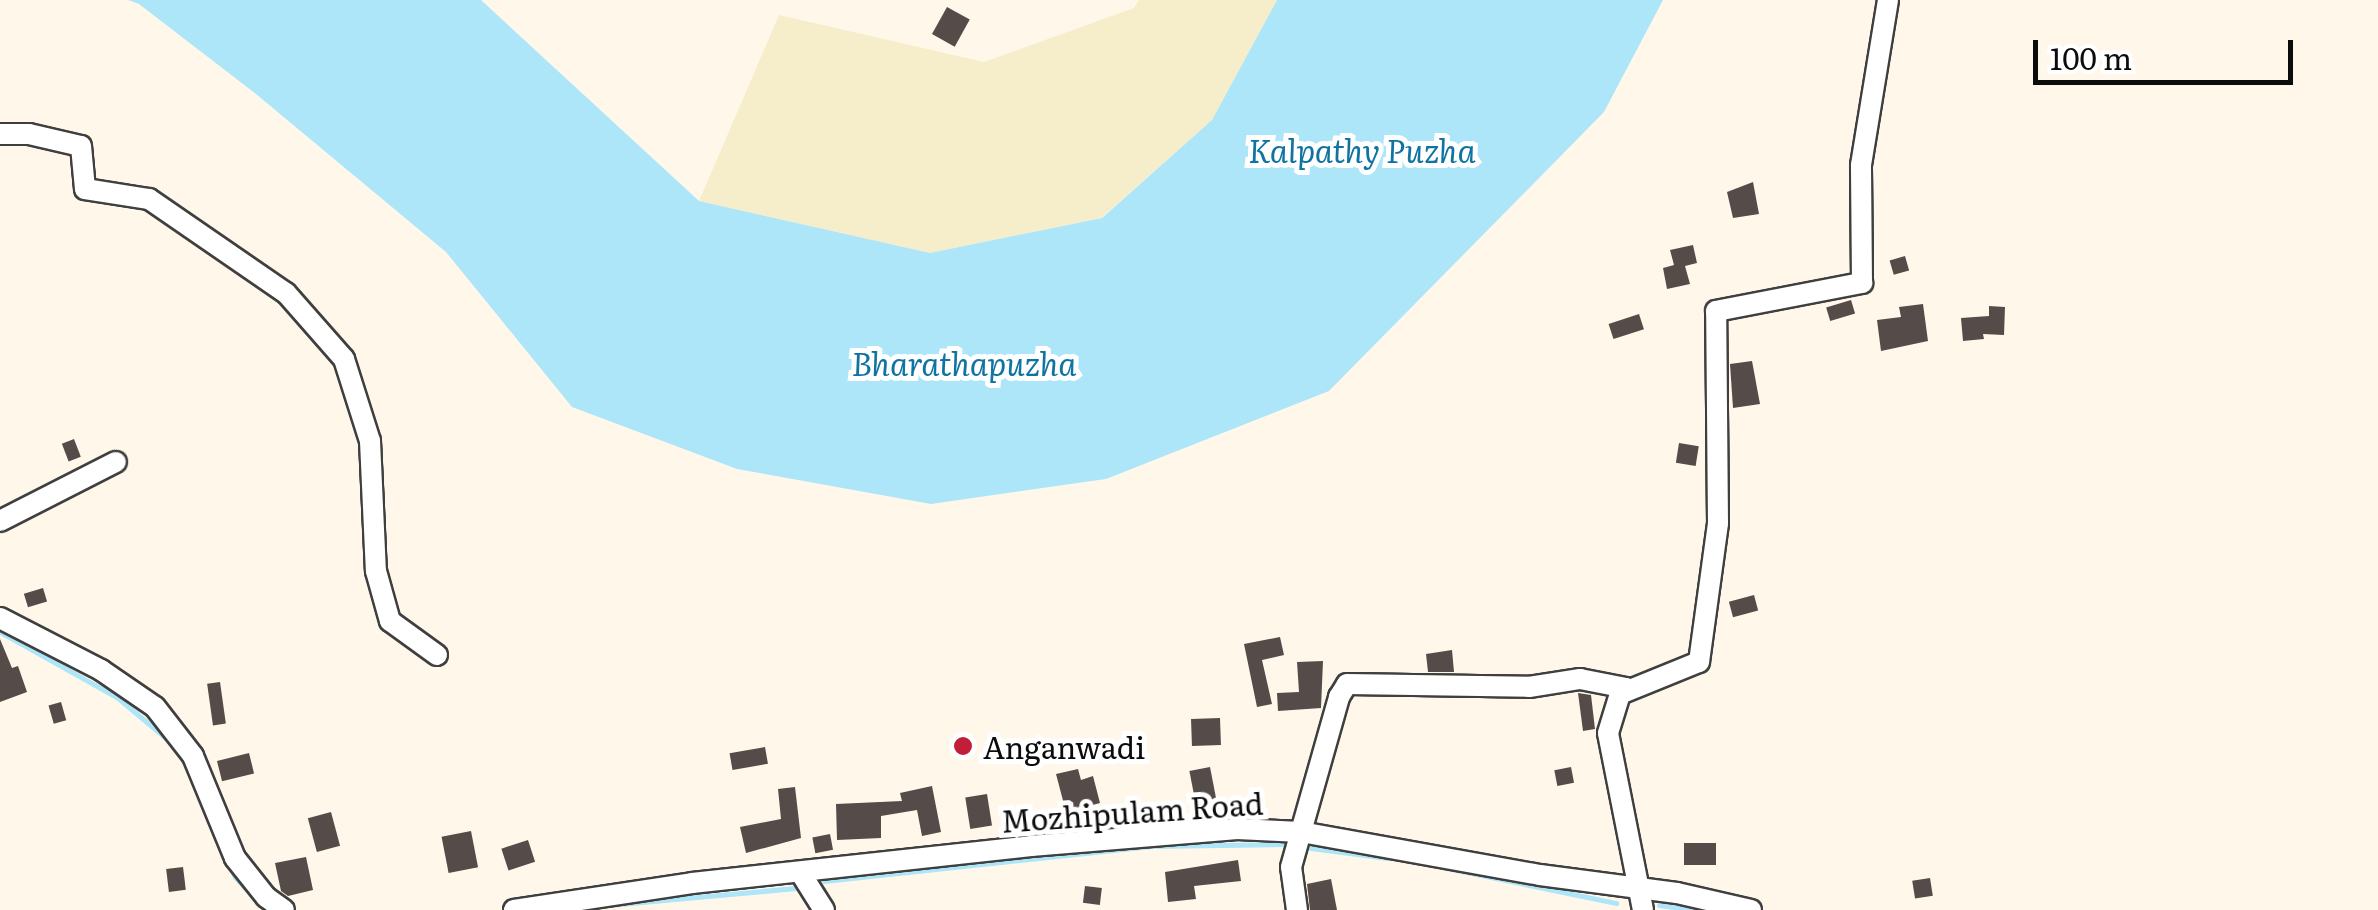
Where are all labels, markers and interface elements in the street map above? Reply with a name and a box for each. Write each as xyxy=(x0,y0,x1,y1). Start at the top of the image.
scale bar xyxy=(2038,20,2298,82)
text: 100 m xyxy=(2050,35,2132,79)
water label: Kalpathy Puzha xyxy=(1248,130,1476,168)
water label: Bharathapuzha xyxy=(851,343,1077,381)
place label: Anganwadi xyxy=(983,728,1145,764)
marker: Anganwadi xyxy=(952,735,974,757)
street label: Mozhipulam Road xyxy=(1000,784,1264,838)

